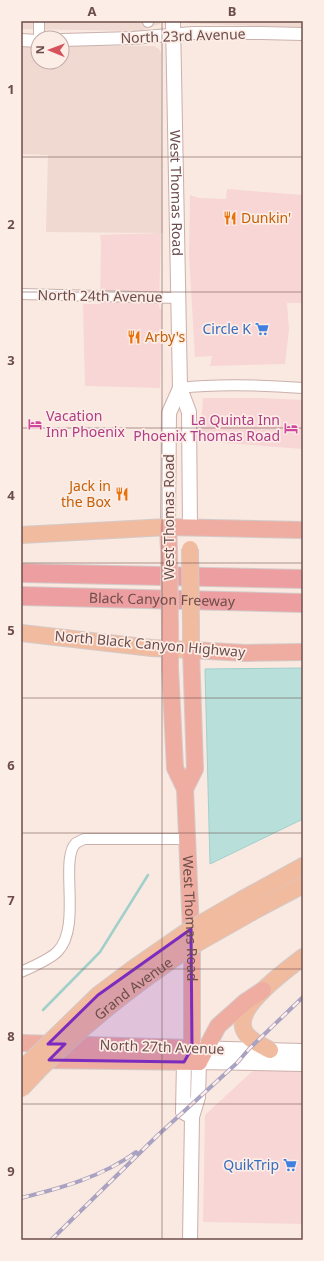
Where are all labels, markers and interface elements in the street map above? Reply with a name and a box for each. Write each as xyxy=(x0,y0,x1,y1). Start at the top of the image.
text: A xyxy=(88,2,97,20)
text: B xyxy=(228,2,236,20)
street label: North 23rd Avenue xyxy=(120,24,246,47)
north arrow xyxy=(30,30,70,70)
text: N xyxy=(32,45,47,54)
text: 1 xyxy=(7,80,15,98)
street label: West Thomas Road xyxy=(166,130,187,256)
place label: Dunkin' xyxy=(241,208,291,227)
restaurant icon: Dunkin' xyxy=(222,210,238,226)
text: 2 xyxy=(7,215,15,233)
street label: North 24th Avenue xyxy=(37,285,163,306)
place label: Circle K xyxy=(203,319,251,338)
supermarket icon: Circle K xyxy=(254,321,270,337)
place label: Arby's xyxy=(145,327,185,346)
restaurant icon: Arby's xyxy=(126,329,142,345)
text: 3 xyxy=(7,351,15,369)
place label: Vacation Inn Phoenix xyxy=(46,406,125,441)
place label: La Quinta Inn Phoenix Thomas Road xyxy=(133,410,280,445)
hotel icon: Vacation Inn Phoenix xyxy=(27,416,43,432)
hotel icon: La Quinta Inn Phoenix Thomas Road xyxy=(283,420,299,436)
street label: West Thomas Road xyxy=(159,454,178,580)
place label: Jack in the Box xyxy=(61,476,112,511)
text: 4 xyxy=(7,486,15,504)
restaurant icon: Jack in the Box xyxy=(114,486,130,502)
street label: Black Canyon Freeway xyxy=(89,588,236,610)
text: 5 xyxy=(7,621,15,639)
street label: North Black Canyon Highway xyxy=(54,626,247,661)
text: 6 xyxy=(7,756,15,774)
street label: West Thomas Road xyxy=(179,855,202,981)
text: 7 xyxy=(7,891,15,909)
street label: Grand Avenue xyxy=(90,952,176,1024)
text: 8 xyxy=(7,1027,15,1045)
street label: North 27th Avenue xyxy=(99,1035,225,1058)
place label: QuikTrip xyxy=(223,1155,279,1174)
supermarket icon: QuikTrip xyxy=(282,1157,298,1173)
text: 9 xyxy=(7,1162,15,1180)

